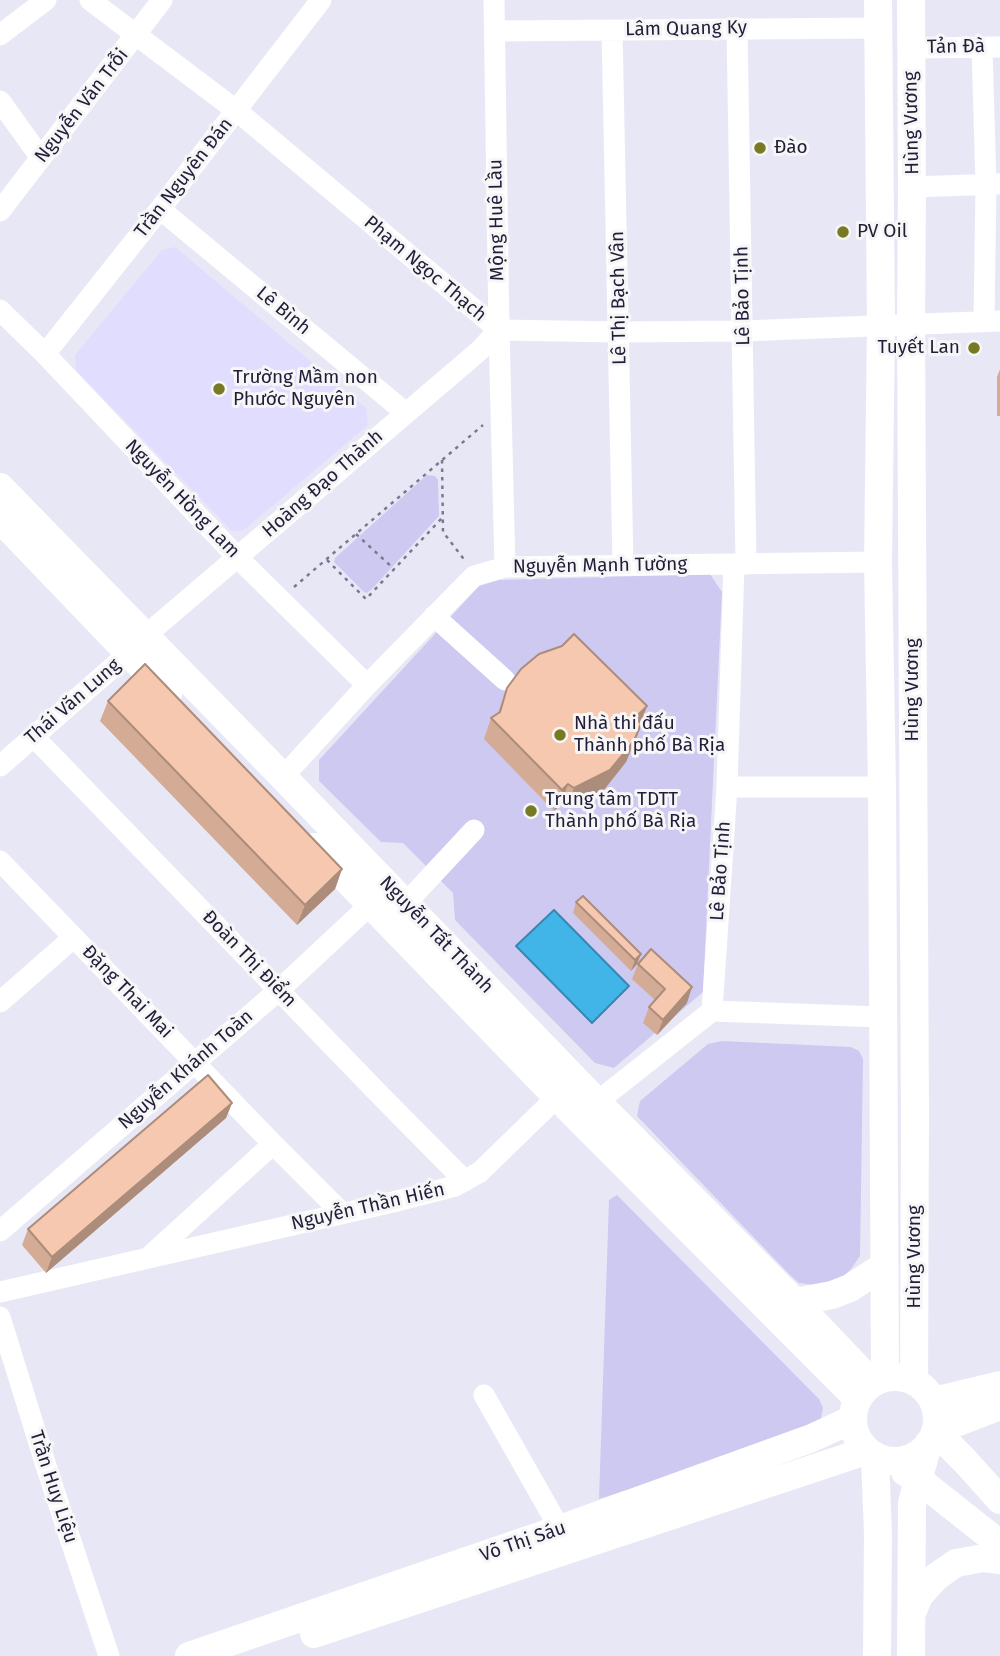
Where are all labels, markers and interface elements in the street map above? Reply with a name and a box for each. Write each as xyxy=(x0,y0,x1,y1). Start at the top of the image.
street label: Lâm Quang Ky xyxy=(625,17,747,41)
street label: Tản Đà xyxy=(927,35,985,59)
street label: Nguyễn Văn Trỗi xyxy=(30,44,134,168)
street label: Hùng Vương xyxy=(900,71,924,175)
street label: Trần Nguyên Đán xyxy=(130,114,238,242)
place label: Đào xyxy=(774,137,808,159)
marker: Đào xyxy=(752,140,768,156)
street label: Mộng Huê Lầu xyxy=(485,159,509,281)
street label: Phạm Ngọc Thạch xyxy=(359,211,491,327)
place label: PV Oil xyxy=(857,221,907,243)
marker: PV Oil xyxy=(835,224,851,240)
street label: Lê Thị Bạch Vân xyxy=(606,231,632,365)
street label: Lê Bảo Tịnh xyxy=(731,246,755,346)
street label: Lê Bình xyxy=(251,282,315,340)
place label: Tuyết Lan xyxy=(878,337,960,359)
marker: Tuyết Lan xyxy=(966,340,982,356)
place label: Trường Mầm non Phước Nguyên xyxy=(233,367,378,411)
marker: Trường Mầm non Phước Nguyên xyxy=(211,381,227,397)
street label: Hoàng Đạo Thành xyxy=(258,425,388,543)
street label: Nguyễn Hồng Lam xyxy=(120,435,244,563)
street label: Nguyễn Mạnh Tường xyxy=(513,553,687,579)
street label: Hùng Vương xyxy=(902,638,924,742)
street label: Thái Văn Lung xyxy=(21,654,125,750)
place label: Nhà thi đấu Thành phố Bà Rịa xyxy=(574,713,725,757)
marker: Nhà thi đấu Thành phố Bà Rịa xyxy=(552,727,568,743)
place label: Trung tâm TDTT Thành phố Bà Rịa xyxy=(545,789,696,833)
marker: Trung tâm TDTT Thành phố Bà Rịa xyxy=(523,803,539,819)
street label: Lê Bảo Tịnh xyxy=(706,820,736,922)
street label: Nguyễn Tất Thành xyxy=(374,872,498,998)
street label: Đoàn Thị Điểm xyxy=(197,906,301,1012)
street label: Đặng Thai Mai xyxy=(77,941,177,1043)
street label: Nguyễn Khánh Toàn xyxy=(114,1005,258,1135)
street label: Nguyễn Thần Hiến xyxy=(289,1178,447,1236)
street label: Hùng Vương xyxy=(904,1205,926,1309)
street label: Trần Huy Liệu xyxy=(24,1428,82,1546)
street label: Võ Thị Sáu xyxy=(477,1517,569,1567)

